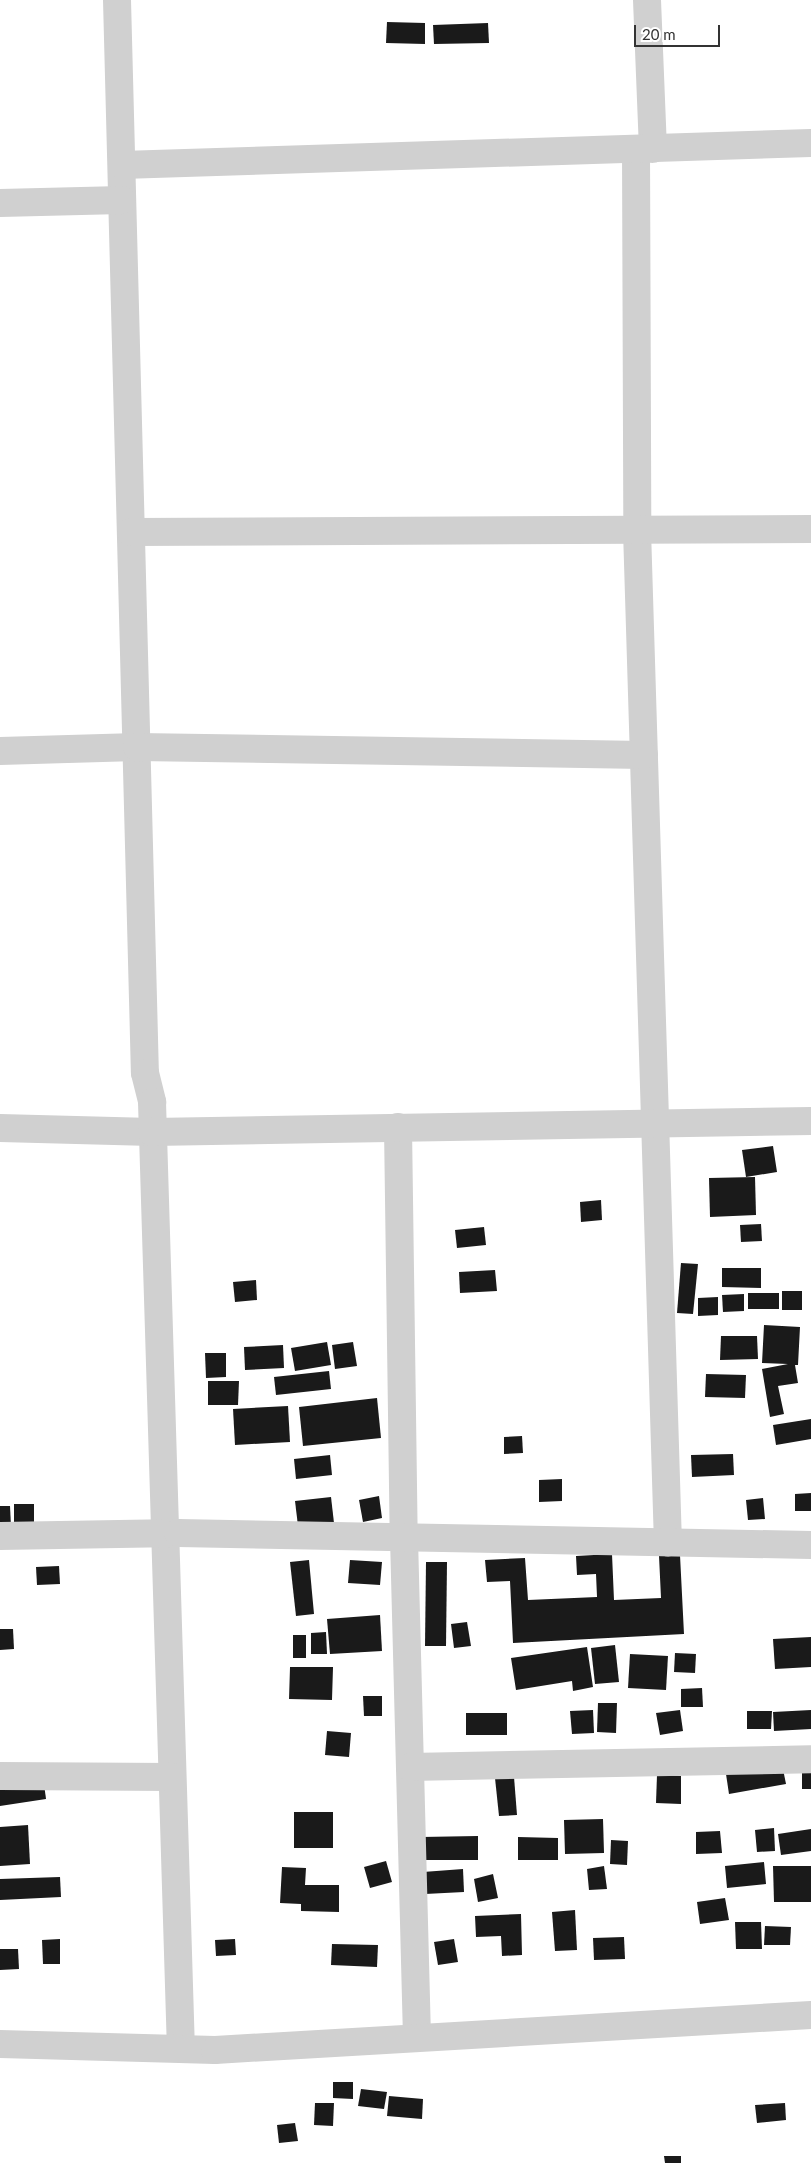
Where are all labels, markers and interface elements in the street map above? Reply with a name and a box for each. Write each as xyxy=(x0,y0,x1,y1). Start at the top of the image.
scale bar xyxy=(636,15,722,47)
text: 20 m xyxy=(642,25,676,43)

